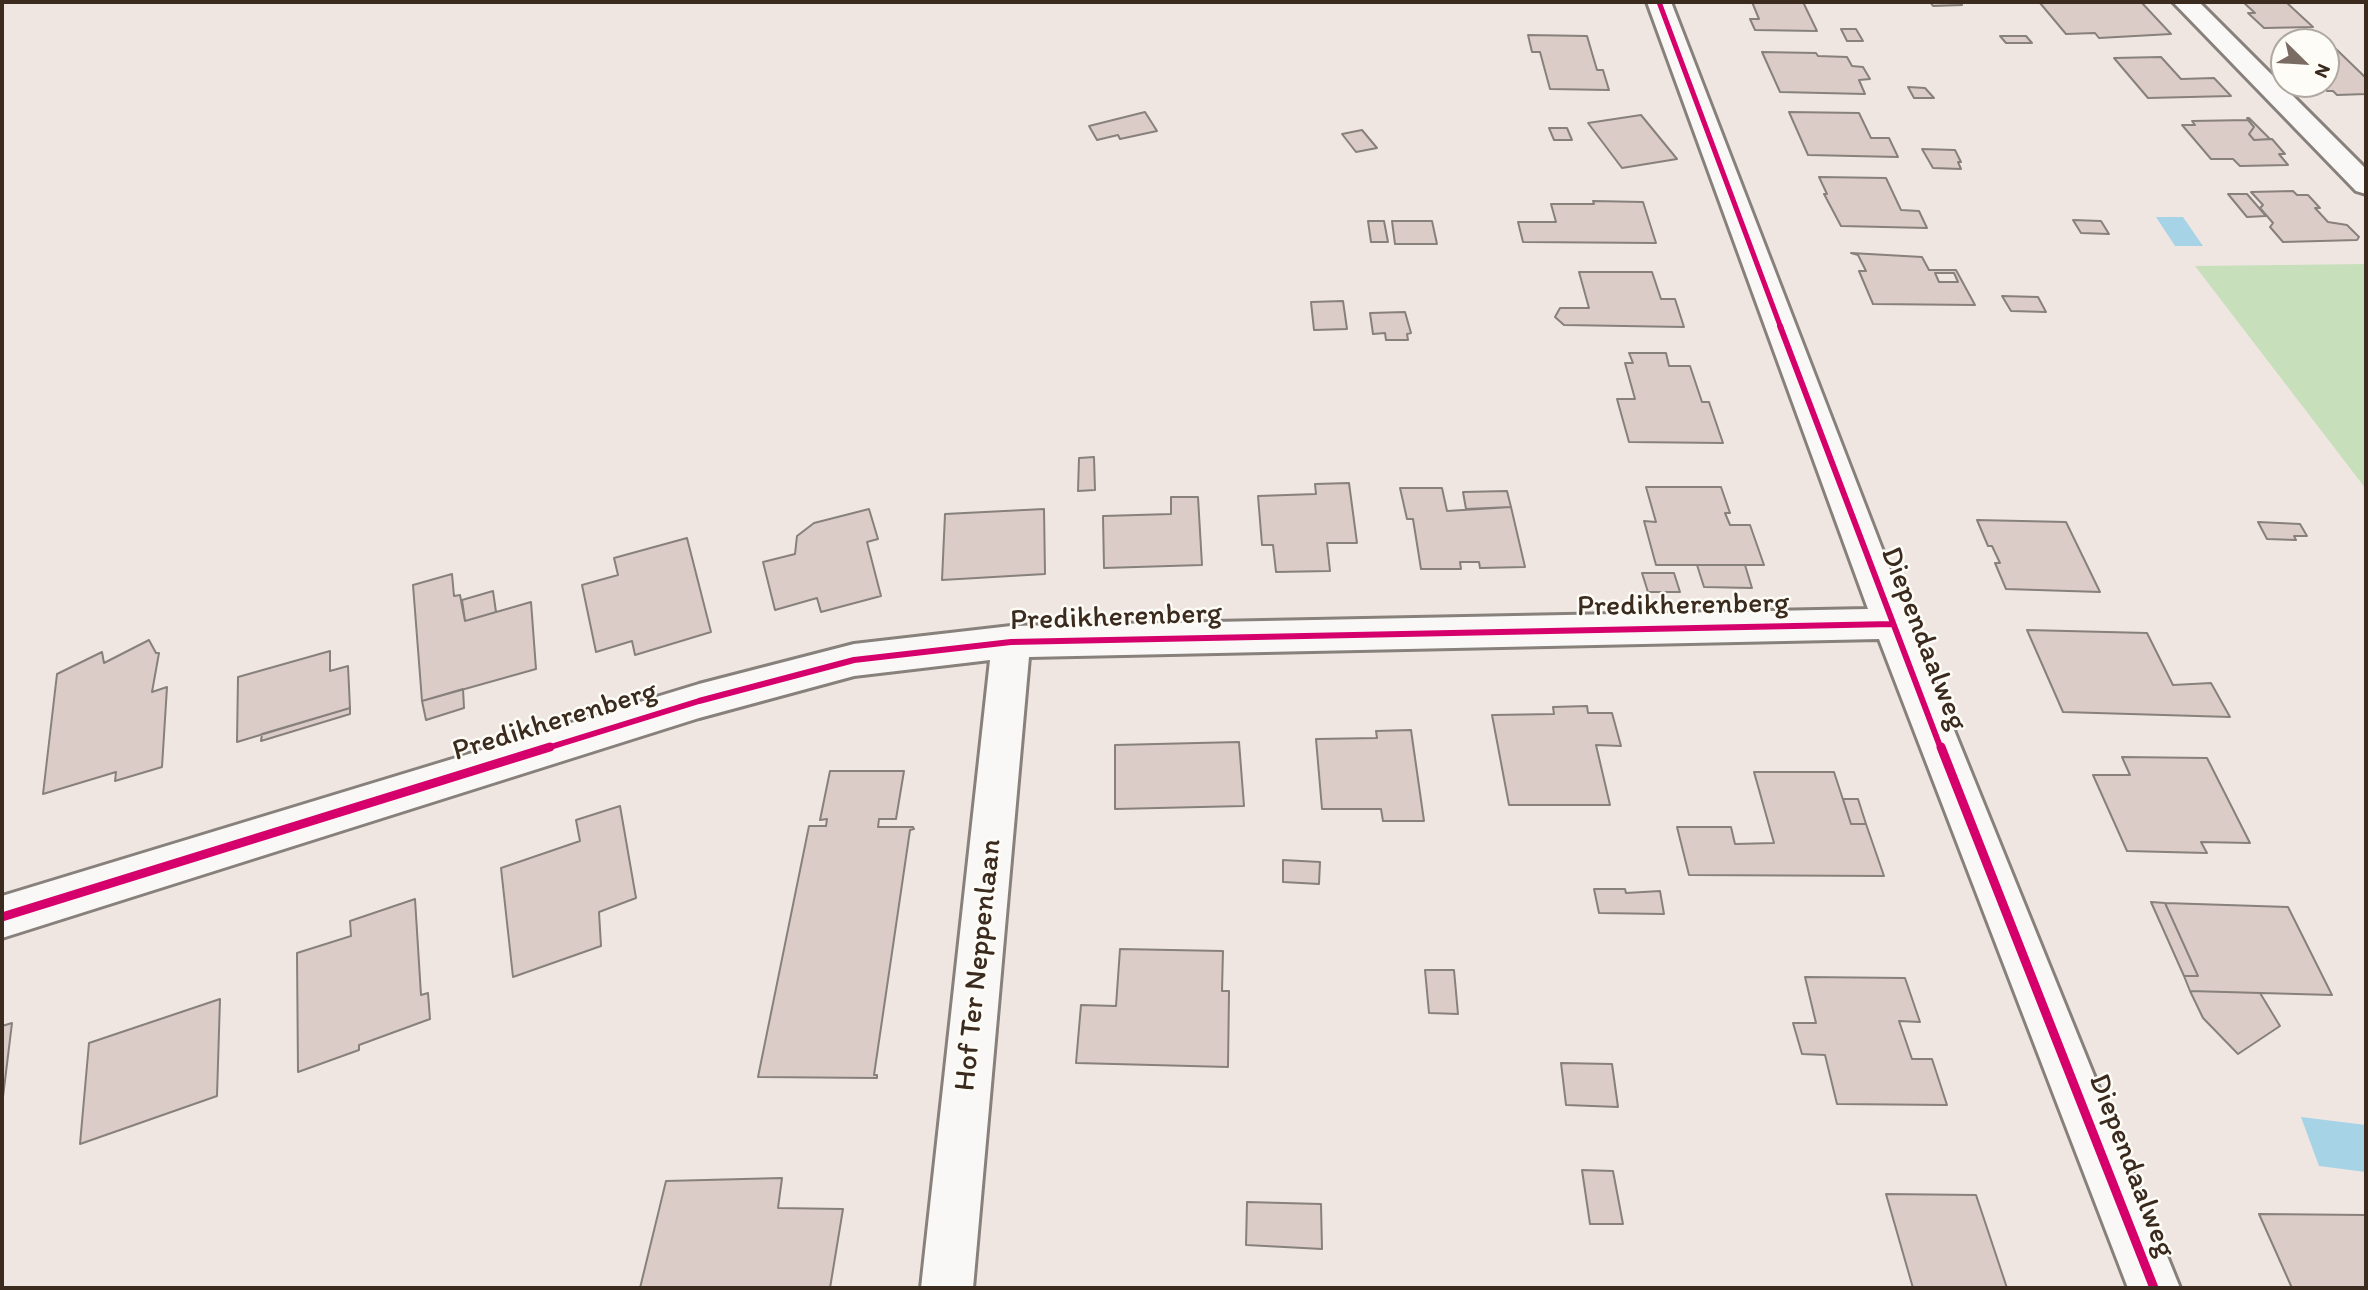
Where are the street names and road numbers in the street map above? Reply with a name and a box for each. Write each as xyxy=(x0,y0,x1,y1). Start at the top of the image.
street label: Diependaalweg xyxy=(1872,542,1974,736)
street label: Predikherenberg xyxy=(1577,586,1789,626)
street label: Predikherenberg xyxy=(1009,596,1223,640)
street label: Predikherenberg xyxy=(448,674,662,770)
street label: Hof Ter Neppenlaan xyxy=(948,837,1010,1093)
street label: Diependaalweg xyxy=(2080,1069,2182,1263)

